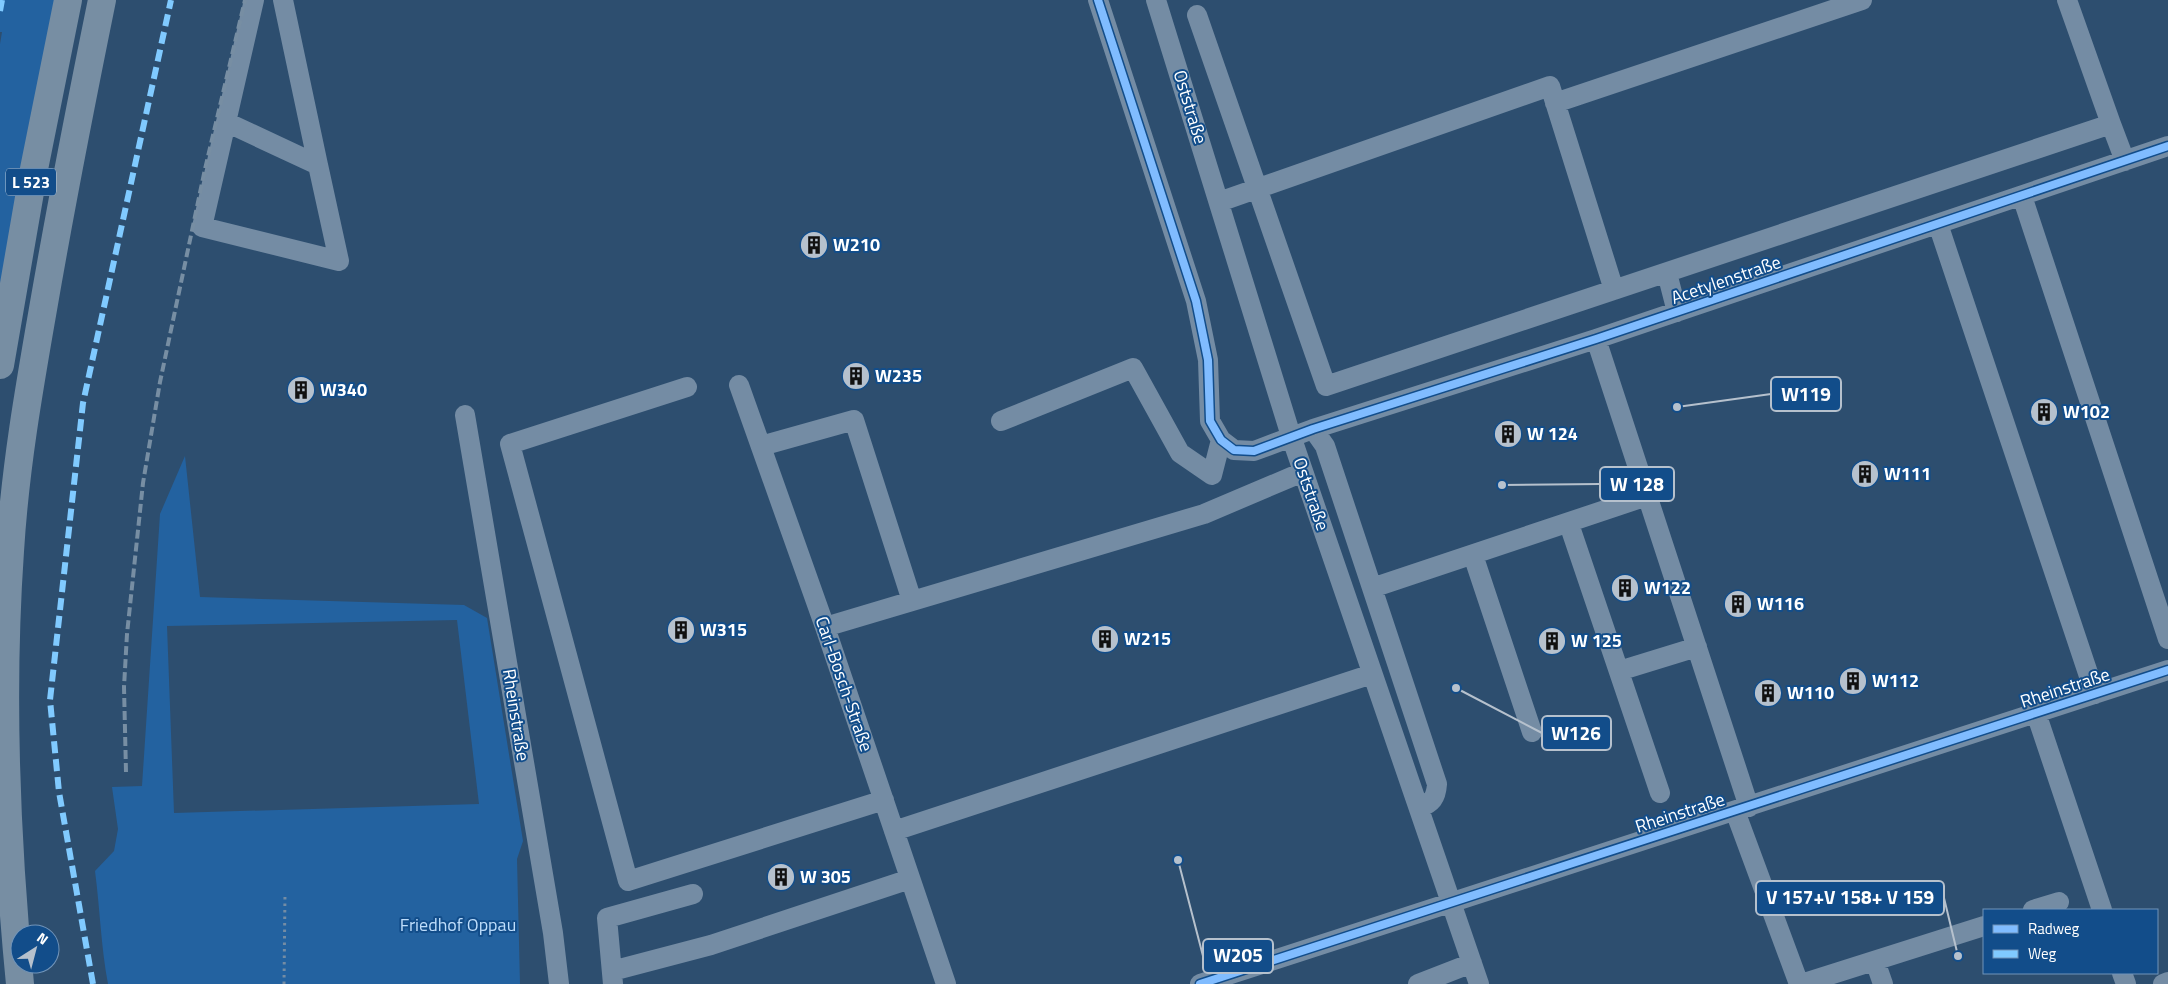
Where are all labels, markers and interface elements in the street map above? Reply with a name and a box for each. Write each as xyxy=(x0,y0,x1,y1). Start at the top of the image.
street label: Oststraße xyxy=(1166,67,1214,147)
road number: L 523 xyxy=(6,168,56,196)
building icon: W210 xyxy=(799,230,829,260)
place label: W210 xyxy=(833,231,880,258)
street label: Acetylenstraße xyxy=(1667,248,1784,311)
building icon: W235 xyxy=(841,361,871,391)
place label: W235 xyxy=(875,362,922,389)
building icon: W340 xyxy=(286,375,316,405)
place label: W340 xyxy=(320,376,367,403)
callout: W119 xyxy=(1771,377,1841,411)
text: W119 xyxy=(1781,379,1831,408)
building icon: W102 xyxy=(2029,397,2059,427)
place label: W102 xyxy=(2063,398,2110,425)
building icon: W 124 xyxy=(1493,419,1523,449)
place label: W 124 xyxy=(1527,420,1578,447)
street label: Oststraße xyxy=(1286,454,1337,534)
building icon: W111 xyxy=(1850,459,1880,489)
place label: W111 xyxy=(1884,460,1931,487)
callout: W 128 xyxy=(1600,467,1674,501)
text: W 128 xyxy=(1610,469,1664,498)
building icon: W122 xyxy=(1610,573,1640,603)
place label: W122 xyxy=(1644,574,1691,601)
building icon: W116 xyxy=(1723,589,1753,619)
place label: W116 xyxy=(1757,590,1804,617)
street label: Carl-Bosch-Straße xyxy=(809,613,880,755)
building icon: W315 xyxy=(666,615,696,645)
place label: W315 xyxy=(700,616,747,643)
building icon: W215 xyxy=(1090,624,1120,654)
place label: W215 xyxy=(1124,625,1171,652)
building icon: W 125 xyxy=(1537,626,1567,656)
place label: W 125 xyxy=(1571,627,1622,654)
street label: Rheinstraße xyxy=(2017,660,2113,715)
building icon: W112 xyxy=(1838,666,1868,696)
street label: Rheinstraße xyxy=(496,667,537,763)
place label: W112 xyxy=(1872,667,1919,694)
building icon: W110 xyxy=(1753,678,1783,708)
place label: W110 xyxy=(1787,679,1834,706)
callout: W126 xyxy=(1542,716,1611,750)
text: W126 xyxy=(1551,718,1601,747)
street label: Rheinstraße xyxy=(1632,785,1728,840)
building icon: W 305 xyxy=(766,862,796,892)
place label: W 305 xyxy=(800,863,851,890)
callout: V 157+V 158+ V 159 xyxy=(1756,881,1944,915)
text: V 157+V 158+ V 159 xyxy=(1766,882,1934,911)
legend xyxy=(1983,909,2158,974)
park label: Friedhof Oppau xyxy=(400,911,516,938)
text: Radweg xyxy=(2028,917,2080,940)
north arrow xyxy=(10,924,60,974)
text: N xyxy=(33,927,53,949)
callout: W205 xyxy=(1203,939,1273,973)
text: W205 xyxy=(1213,940,1263,969)
text: Weg xyxy=(2028,942,2057,965)

